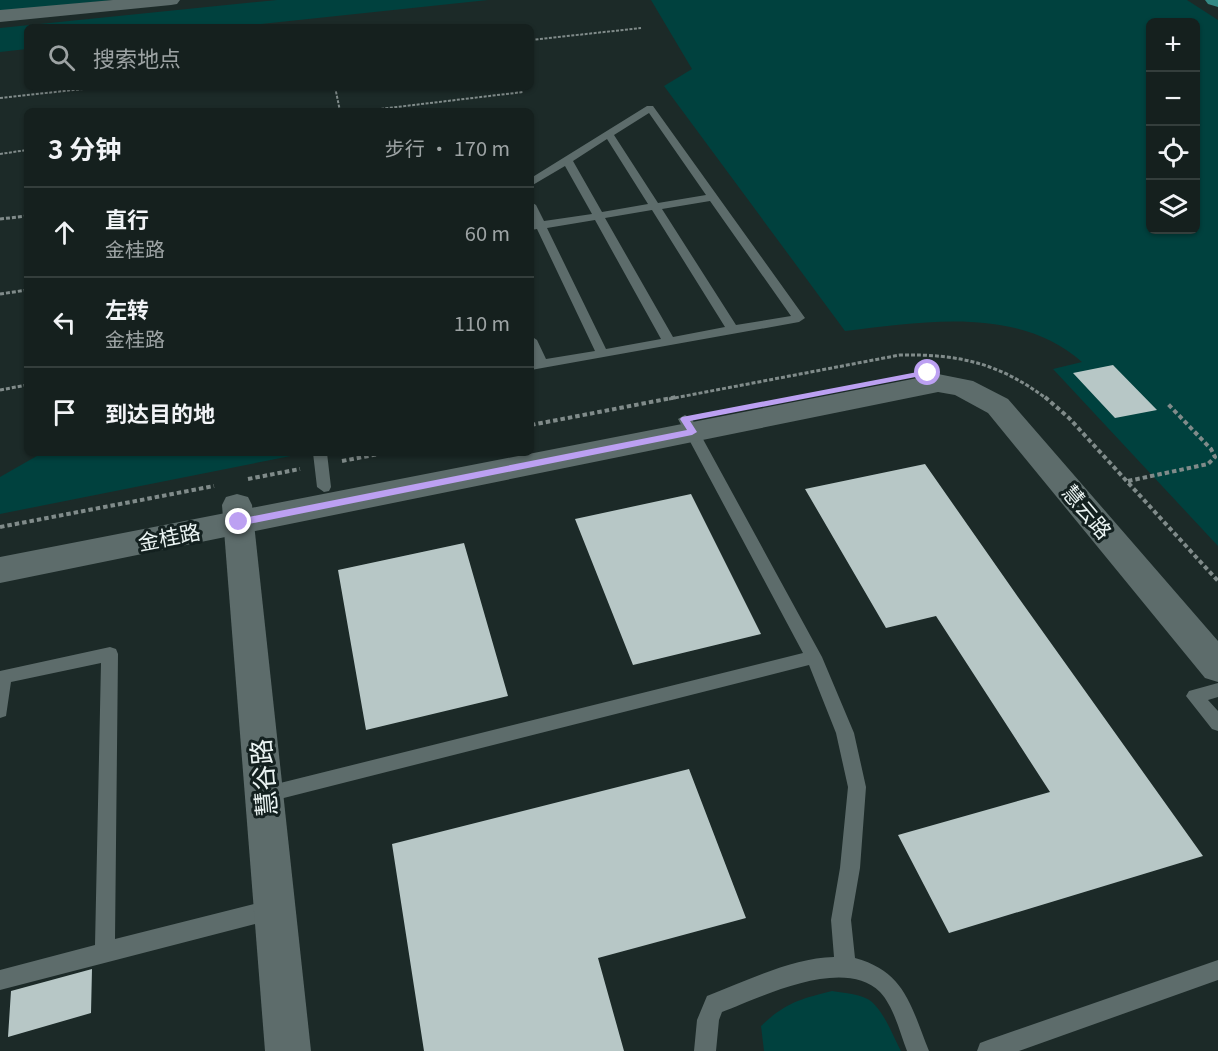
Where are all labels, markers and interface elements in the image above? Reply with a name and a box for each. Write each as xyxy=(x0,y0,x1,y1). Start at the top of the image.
map controls xyxy=(1146,18,1200,234)
button: + xyxy=(1146,18,1200,72)
search box xyxy=(24,24,534,90)
icon: search xyxy=(45,41,78,74)
text: 搜索地点 xyxy=(93,41,181,73)
button: − xyxy=(1146,72,1200,126)
button: locate xyxy=(1146,126,1200,180)
text: 3 分钟 xyxy=(48,129,121,166)
text: 步行 · 170 m xyxy=(385,133,510,162)
button: layers xyxy=(1146,180,1200,234)
text: 直行 xyxy=(105,202,149,234)
icon: ahead xyxy=(48,216,81,249)
text: 60 m xyxy=(465,218,510,247)
text: 金桂路 xyxy=(105,234,165,263)
text: 左转 xyxy=(105,292,149,324)
icon: left xyxy=(48,306,81,339)
text: 110 m xyxy=(454,308,510,337)
text: 金桂路 xyxy=(105,324,165,353)
route start xyxy=(914,359,940,385)
icon: arrive xyxy=(48,396,81,429)
text: 到达目的地 xyxy=(105,396,215,428)
street label: 慧云路 xyxy=(1056,477,1120,545)
route end xyxy=(225,508,251,534)
street label: 金桂路 xyxy=(135,515,203,557)
street label: 慧谷路 xyxy=(240,738,284,818)

